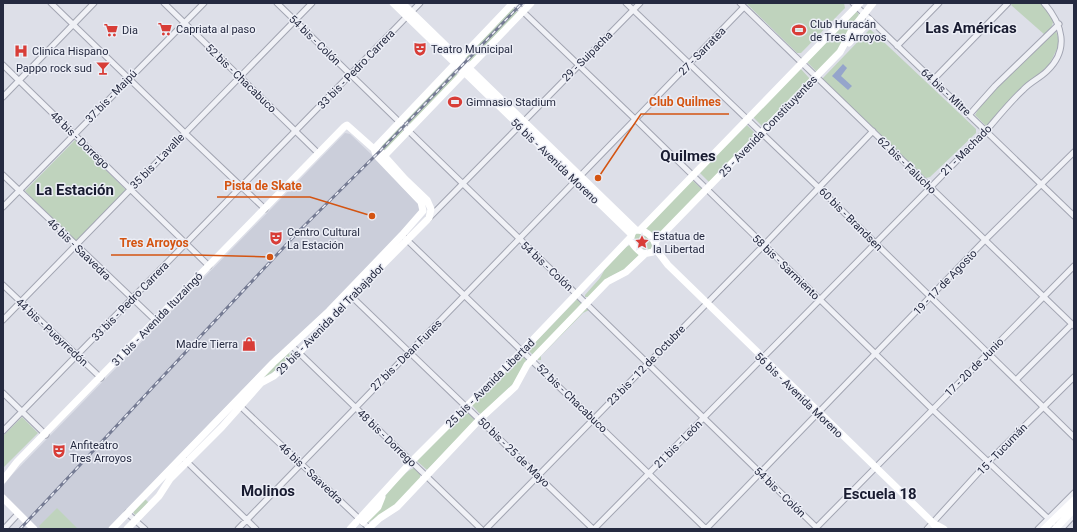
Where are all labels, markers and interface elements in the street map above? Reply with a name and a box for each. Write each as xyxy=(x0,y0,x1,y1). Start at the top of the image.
street label: 54 bis - Colón xyxy=(286,13,343,68)
place label: Club Huracán de Tres Arroyos xyxy=(810,18,887,44)
district label: Las Américas xyxy=(925,19,1017,37)
supermarket icon: Capriata al paso xyxy=(157,21,173,37)
supermarket icon: Dia xyxy=(103,22,119,38)
sports icon: Club Huracán de Tres Arroyos xyxy=(791,22,807,38)
place label: Capriata al paso xyxy=(176,23,256,36)
place label: Dia xyxy=(122,24,138,37)
street label: 27 - Sarratea xyxy=(676,25,729,78)
street label: 33 bis - Pedro Carrera xyxy=(315,27,398,112)
street label: 29 - Suipacha xyxy=(559,28,615,84)
street label: 52 bis - Chacabuco xyxy=(203,41,279,115)
theatre icon: Teatro Municipal xyxy=(412,41,428,57)
hospital icon: Clinica Hispano xyxy=(13,43,29,59)
place label: Teatro Municipal xyxy=(431,43,513,56)
place label: Clinica Hispano xyxy=(32,45,108,58)
bar icon: Pappo rock sud xyxy=(95,60,111,76)
place label: Pappo rock sud xyxy=(16,62,92,75)
street label: 64 bis - Mitre xyxy=(918,66,973,119)
street label: 37 bis - Maipú xyxy=(83,67,140,126)
street label: 25 - Avenida Constituyentes xyxy=(717,73,820,180)
callout: Club Quilmes xyxy=(641,90,729,114)
sports icon: Gimnasio Stadium xyxy=(447,94,463,110)
text: Club Quilmes xyxy=(649,95,721,109)
place label: Gimnasio Stadium xyxy=(466,96,556,109)
street label: 48 bis - Dorrego xyxy=(47,109,112,172)
street label: 56 bis - Avenida Moreno xyxy=(508,116,601,207)
street label: 21 - Machado xyxy=(938,122,995,179)
street label: 35 bis - Lavalle xyxy=(128,131,187,192)
street label: 62 bis - Falucho xyxy=(875,134,939,197)
district label: Quilmes xyxy=(660,147,716,165)
callout: Pista de Skate xyxy=(217,173,310,197)
text: Pista de Skate xyxy=(224,179,302,193)
district label: La Estación xyxy=(36,181,114,199)
street label: 60 bis - Brandsen xyxy=(816,185,885,254)
street label: 46 bis - Saavedra xyxy=(44,216,113,283)
place label: Centro Cultural La Estación xyxy=(287,226,360,252)
theatre icon: Centro Cultural La Estación xyxy=(268,230,284,246)
place label: Estatua de la Libertad xyxy=(653,230,705,256)
callout: Tres Arroyos xyxy=(111,231,196,255)
street label: 58 bis - Sarmiento xyxy=(749,232,822,303)
place icon: Estatua de la Libertad xyxy=(634,234,650,250)
text: Tres Arroyos xyxy=(119,236,189,250)
street label: 54 bis - Colón xyxy=(518,239,575,294)
street label: 19 - 17 de Agosto xyxy=(911,247,980,318)
street label: 33 bis - Pedro Carrera xyxy=(89,259,172,344)
street label: 29 bis - Avenida del Trabajador xyxy=(274,261,387,378)
street label: 31 bis - Avenida Ituzaingó xyxy=(109,270,205,369)
street label: 44 bis - Pueyrredón xyxy=(13,296,90,369)
street label: 27 bis - Dean Funes xyxy=(368,317,445,394)
street label: 23 bis - 12 de Octubre xyxy=(605,322,688,408)
street label: 17 - 20 de Junio xyxy=(942,335,1006,399)
shop icon: Madre Tierra xyxy=(241,336,257,352)
street label: 25 bis - Avenida Libertad xyxy=(443,336,537,430)
place label: Madre Tierra xyxy=(176,338,238,351)
street label: 56 bis - Avenida Moreno xyxy=(752,350,845,441)
street label: 52 bis - Chacabuco xyxy=(534,361,610,435)
street label: 48 bis - Dorrego xyxy=(354,407,419,470)
street label: 50 bis - 25 de Mayo xyxy=(475,415,552,490)
street label: 21 bis - León xyxy=(652,418,705,471)
street label: 15 - Tucumán xyxy=(975,421,1030,478)
place label: Anfiteatro Tres Arroyos xyxy=(70,439,132,465)
street label: 46 bis - Saavedra xyxy=(276,440,346,507)
theatre icon: Anfiteatro Tres Arroyos xyxy=(51,443,67,459)
street label: 54 bis - Colón xyxy=(751,465,808,520)
district label: Molinos xyxy=(241,482,295,500)
district label: Escuela 18 xyxy=(843,485,917,503)

